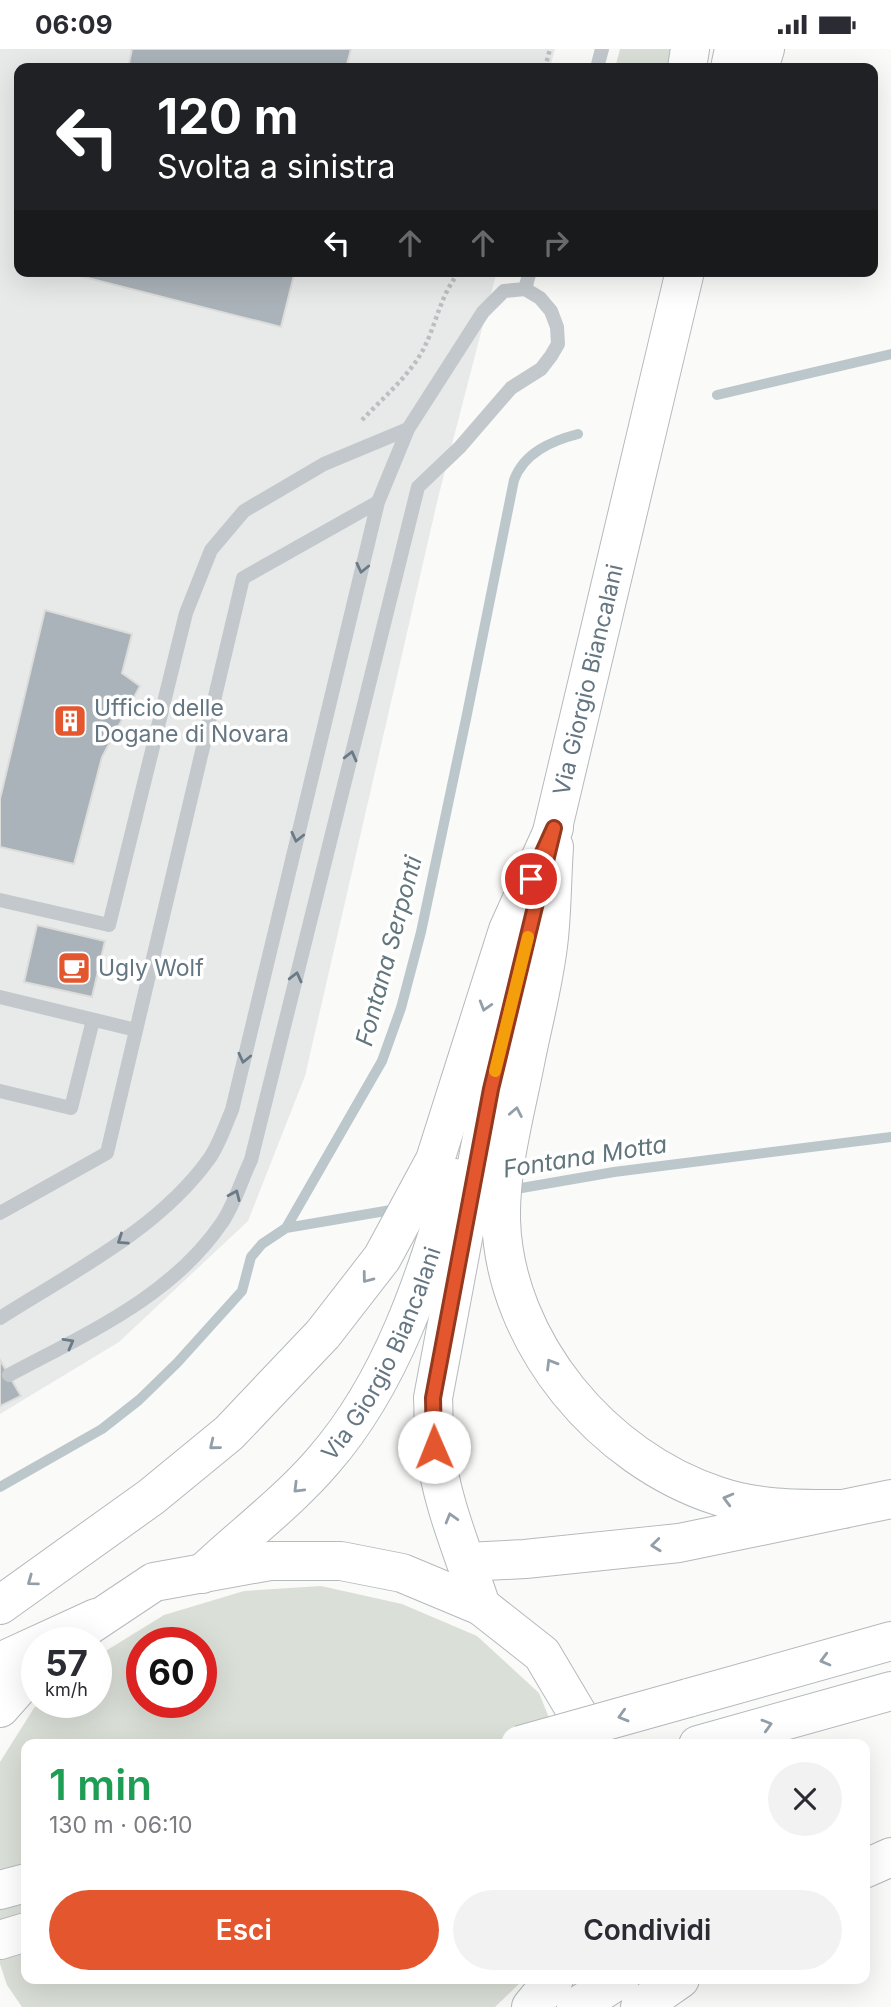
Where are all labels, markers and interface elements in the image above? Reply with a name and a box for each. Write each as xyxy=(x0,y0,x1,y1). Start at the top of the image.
text: 06:09 xyxy=(35,9,113,40)
text: 120 m xyxy=(157,87,298,146)
icon: left xyxy=(42,91,133,182)
text: Svolta a sinistra xyxy=(157,147,396,186)
icon: left xyxy=(318,224,356,262)
icon: ahead xyxy=(391,224,429,262)
icon: ahead xyxy=(464,224,502,262)
icon: right xyxy=(537,224,575,262)
street label: Via Giorgio Biancalani xyxy=(547,561,629,798)
one-way arrow xyxy=(355,562,370,574)
place label: Ufficio delle Dogane di Novara xyxy=(94,694,289,748)
building icon: Ufficio delle Dogane di Novara xyxy=(51,702,89,740)
one-way arrow xyxy=(343,750,357,762)
one-way arrow xyxy=(291,831,305,843)
pin xyxy=(501,849,561,909)
water label: Fontana Serponti xyxy=(349,852,428,1049)
icon: arrive xyxy=(512,860,550,898)
cafe icon: Ugly Wolf xyxy=(55,949,93,987)
place label: Ugly Wolf xyxy=(98,954,204,982)
one-way arrow xyxy=(288,971,302,983)
one-way arrow xyxy=(479,999,493,1011)
one-way arrow xyxy=(238,1052,252,1064)
one-way arrow xyxy=(507,1106,522,1118)
water label: Fontana Motta xyxy=(501,1129,669,1184)
one-way arrow xyxy=(227,1190,241,1203)
one-way arrow xyxy=(116,1232,129,1245)
street label: Via Giorgio Biancalani xyxy=(315,1243,447,1466)
one-way arrow xyxy=(363,1270,375,1282)
one-way arrow xyxy=(61,1337,74,1351)
one-way arrow xyxy=(547,1359,560,1372)
position arrow xyxy=(397,1410,471,1484)
one-way arrow xyxy=(210,1437,223,1449)
one-way arrow xyxy=(293,1480,306,1493)
one-way arrow xyxy=(722,1493,734,1507)
one-way arrow xyxy=(444,1513,459,1525)
one-way arrow xyxy=(650,1538,662,1553)
one-way arrow xyxy=(27,1573,40,1585)
speed limit sign: 60 xyxy=(126,1627,217,1718)
text: 57 xyxy=(45,1642,88,1684)
one-way arrow xyxy=(819,1651,831,1666)
text: km/h xyxy=(45,1679,88,1700)
one-way arrow xyxy=(617,1708,629,1722)
one-way arrow xyxy=(761,1719,773,1734)
text: 1 min xyxy=(49,1759,152,1810)
button: close xyxy=(768,1762,842,1836)
text: 130 m · 06:10 xyxy=(49,1811,193,1839)
button: Esci xyxy=(49,1890,439,1970)
button: Condividi xyxy=(453,1890,842,1970)

